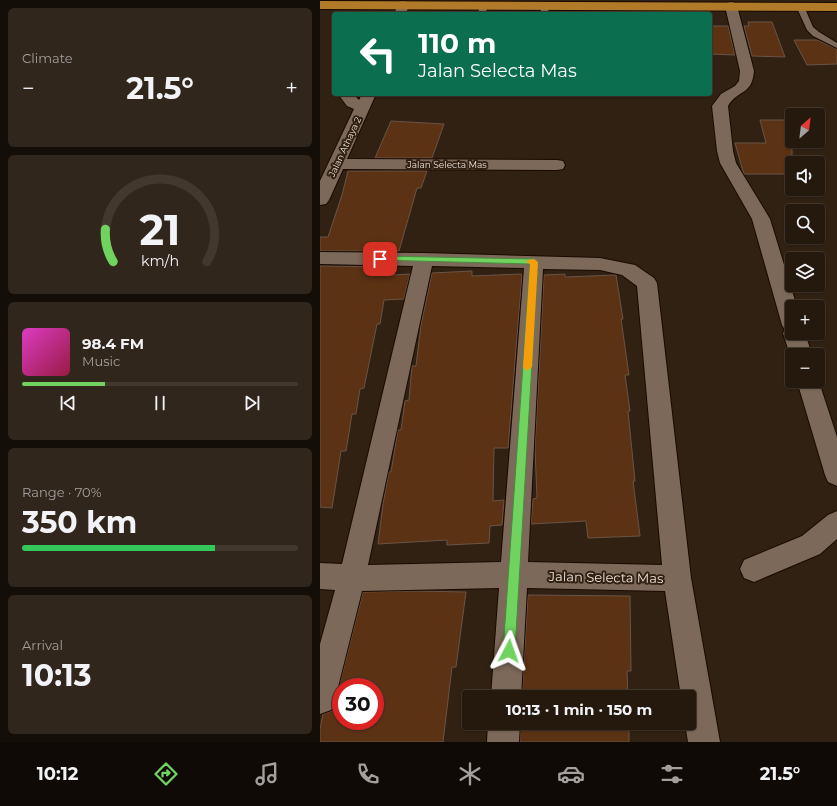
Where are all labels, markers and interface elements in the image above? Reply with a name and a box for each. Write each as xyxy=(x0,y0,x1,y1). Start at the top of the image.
text: 110 m xyxy=(418,26,496,60)
icon: left xyxy=(352,28,404,80)
text: Climate xyxy=(22,50,73,66)
text: Jalan Selecta Mas xyxy=(418,60,577,82)
text: 21.5° xyxy=(126,70,194,107)
text: − xyxy=(22,75,35,102)
text: + xyxy=(285,75,298,102)
north arrow xyxy=(785,108,825,148)
map controls xyxy=(785,108,825,388)
street label: Jalan Athaya 2 xyxy=(325,115,363,179)
button: sound xyxy=(785,156,825,196)
street label: Jalan Selecta Mas xyxy=(406,159,487,170)
button: search xyxy=(785,204,825,244)
text: 21 xyxy=(140,205,180,255)
pin xyxy=(363,242,397,276)
icon: arrive xyxy=(369,248,391,270)
text: km/h xyxy=(141,252,179,270)
button: layers xyxy=(785,252,825,292)
button: + xyxy=(785,300,825,340)
text: 98.4 FM xyxy=(82,334,144,353)
button: − xyxy=(785,348,825,388)
text: Music xyxy=(82,353,120,369)
icon: previous xyxy=(57,392,79,414)
icon: pause xyxy=(149,392,171,414)
icon: next xyxy=(241,392,263,414)
text: Range · 70% xyxy=(22,484,101,500)
text: 350 km xyxy=(22,504,137,541)
street label: Jalan Selecta Mas xyxy=(548,568,663,586)
position arrow xyxy=(488,630,530,672)
text: Arrival xyxy=(22,637,63,653)
text: 10:13 xyxy=(22,657,92,694)
speed limit sign: 30 xyxy=(332,678,384,730)
text: 10:13 · 1 min · 150 m xyxy=(506,700,652,719)
icon: directions xyxy=(152,760,180,788)
icon: music xyxy=(253,760,281,788)
icon: phone xyxy=(354,760,382,788)
icon: climate xyxy=(456,760,484,788)
icon: car xyxy=(557,760,585,788)
icon: filters xyxy=(658,760,686,788)
text: 10:12 xyxy=(37,763,78,785)
text: 21.5° xyxy=(760,763,800,785)

